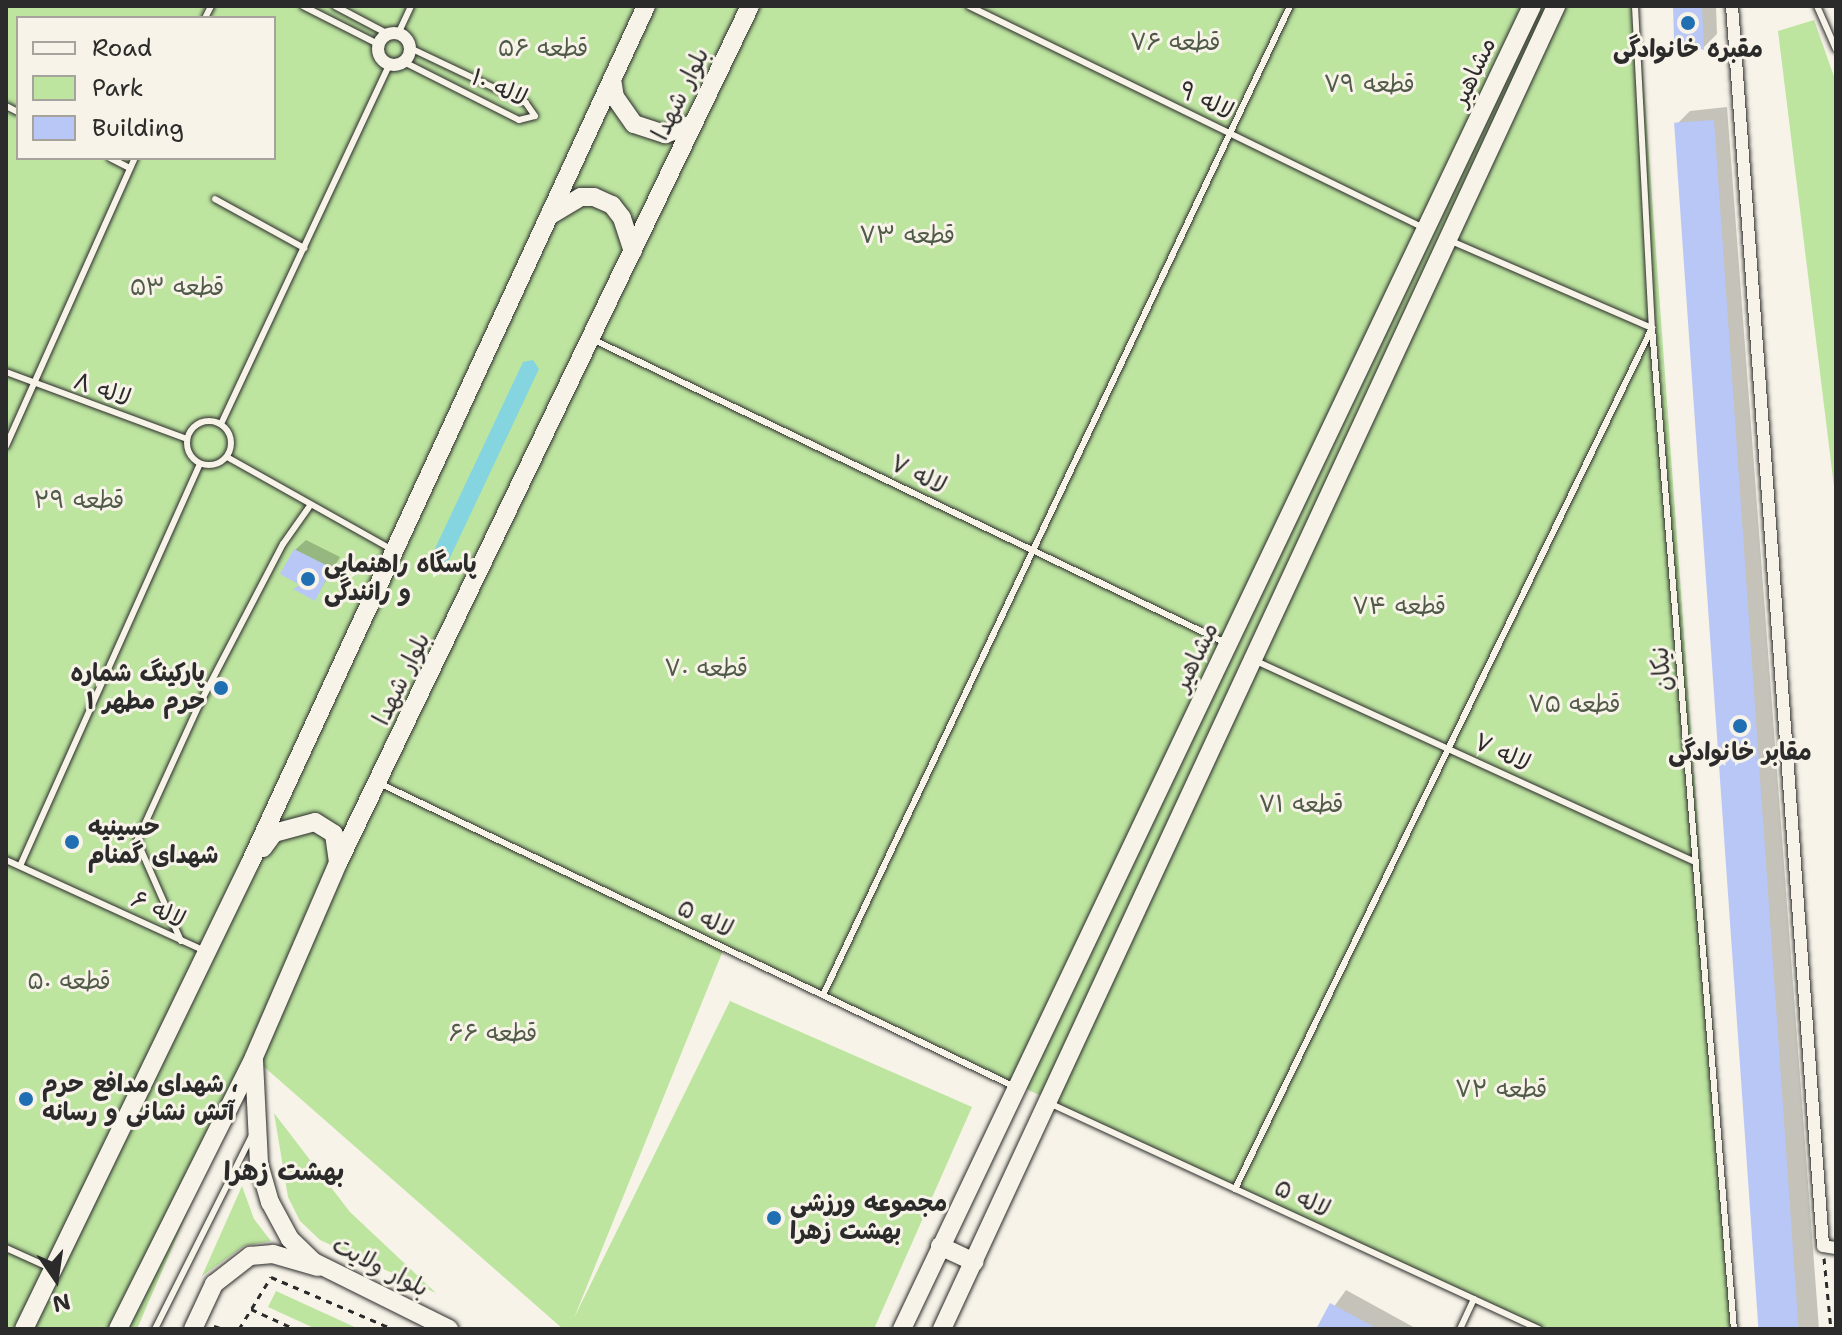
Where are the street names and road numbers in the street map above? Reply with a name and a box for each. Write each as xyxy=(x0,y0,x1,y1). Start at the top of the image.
street label: مشاهیر xyxy=(1446,33,1502,111)
street label: بلوار شهدا xyxy=(646,43,716,145)
street label: لاله ۱۰ xyxy=(466,63,532,113)
street label: لاله ۹ xyxy=(1174,76,1238,126)
street label: لاله ۸ xyxy=(70,367,134,413)
street label: لاله ۷ xyxy=(885,449,951,501)
street label: مشاهیر xyxy=(1167,618,1225,696)
street label: بلوار شهدا xyxy=(367,628,437,730)
street label: نیکان xyxy=(1646,645,1678,693)
street label: لاله ۷ xyxy=(1469,728,1535,778)
street label: لاله ۶ xyxy=(126,885,190,935)
street label: لاله ۵ xyxy=(672,894,738,944)
street label: لاله ۵ xyxy=(1269,1174,1335,1224)
street label: بلوار ولایت xyxy=(327,1231,433,1303)

